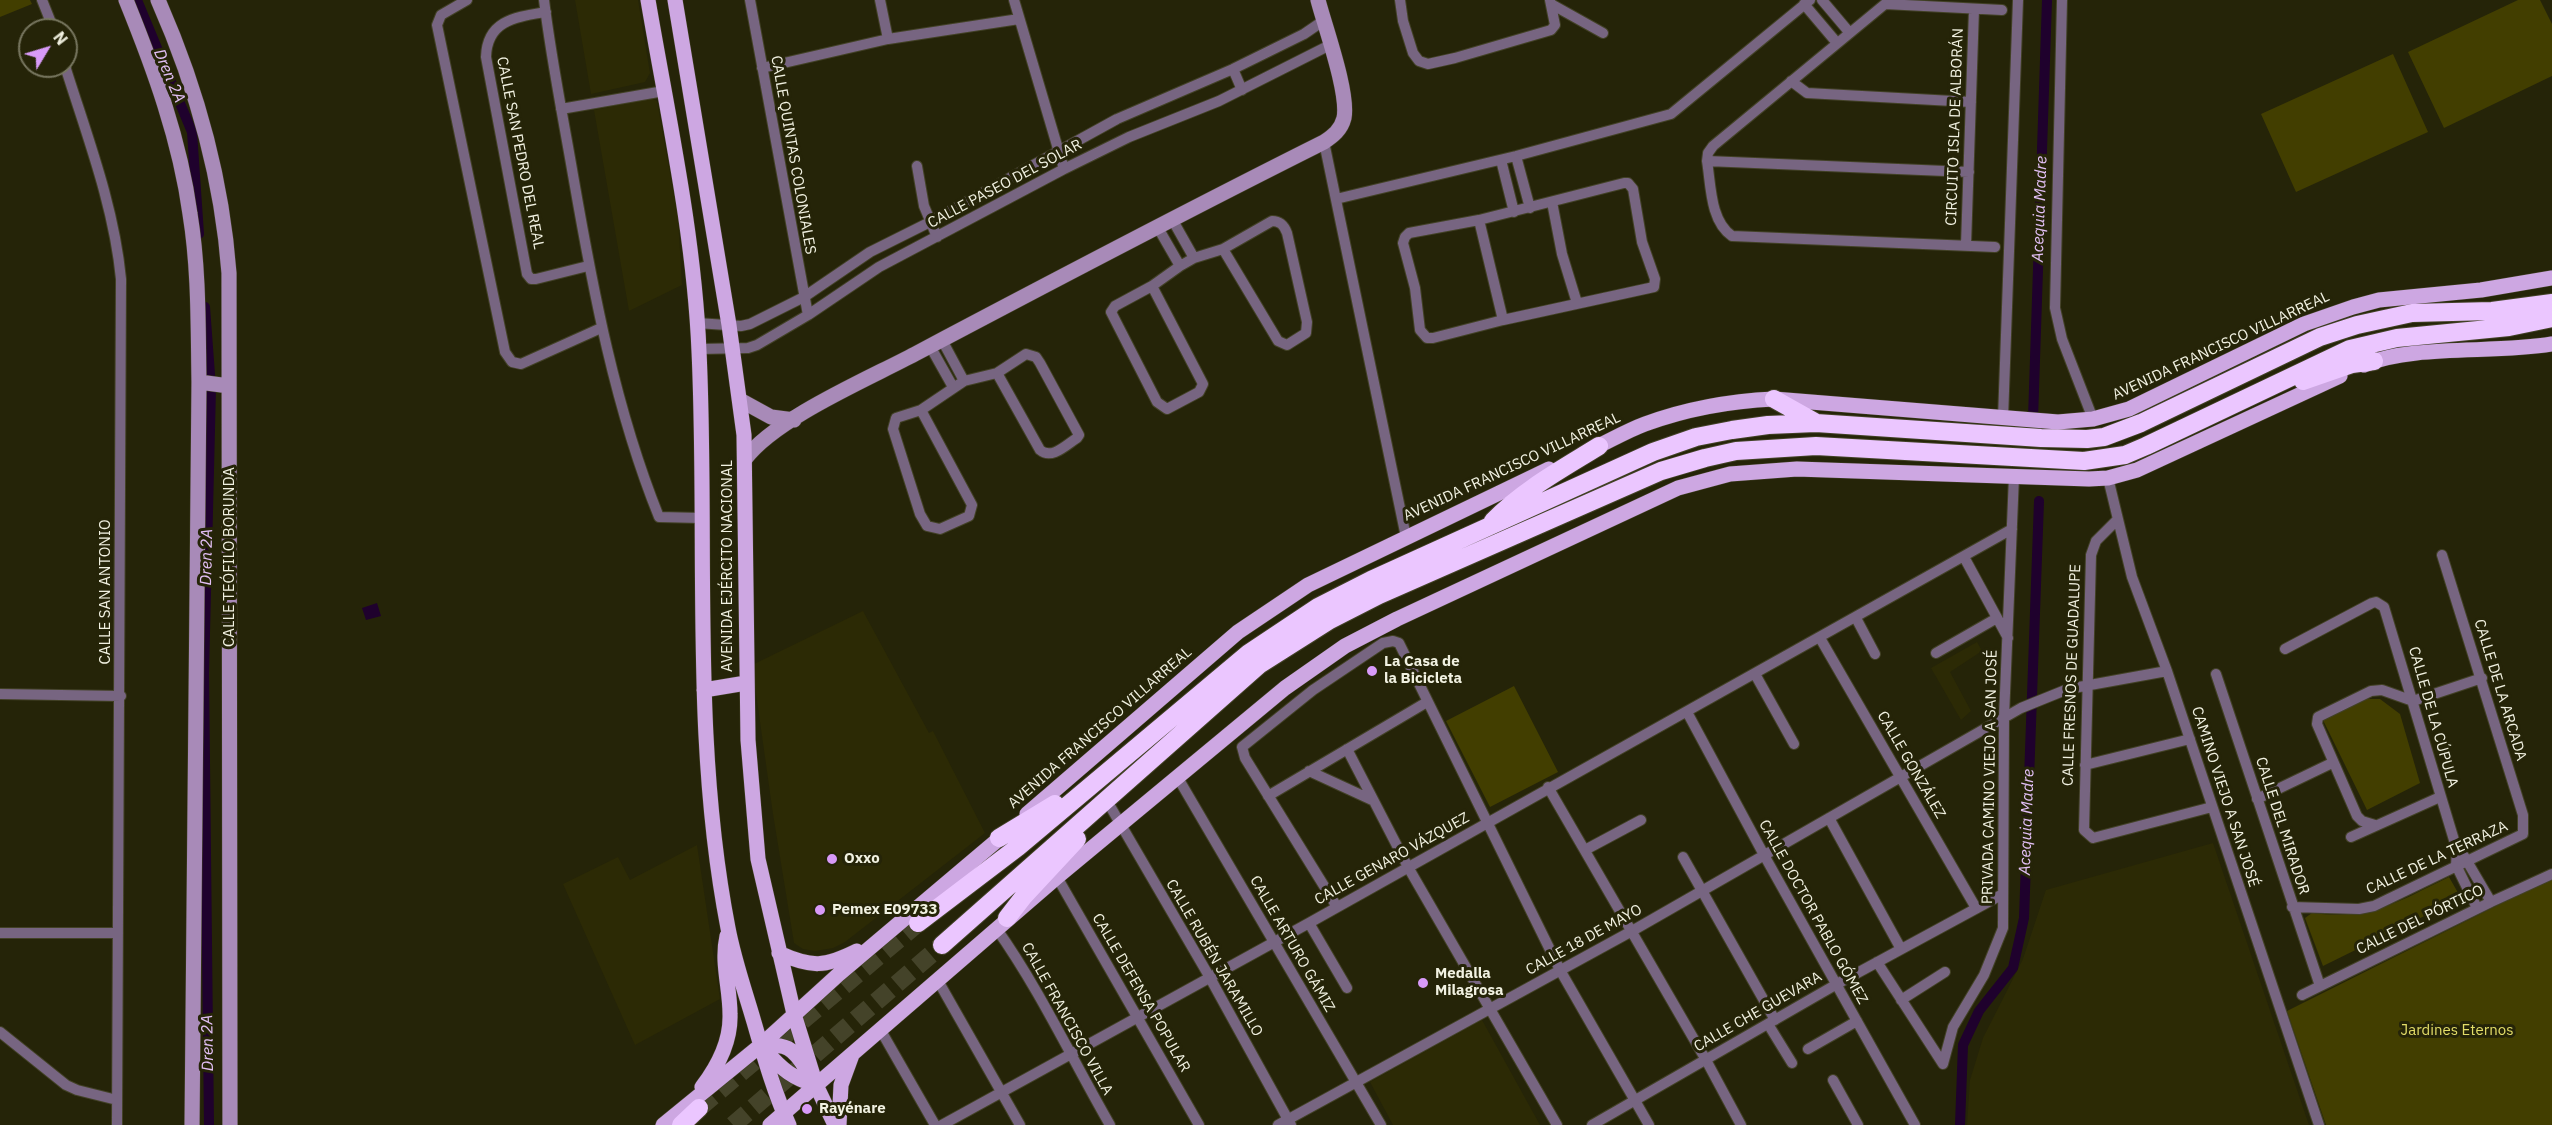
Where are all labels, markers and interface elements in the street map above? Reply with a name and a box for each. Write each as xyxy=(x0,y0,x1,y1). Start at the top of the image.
north arrow xyxy=(18,18,78,78)
text: N xyxy=(49,27,72,49)
street label: CIRCUITO ISLA DE ALBORÁN xyxy=(1943,28,1967,226)
water label: Dren 2A xyxy=(149,46,189,106)
street label: CALLE QUINTAS COLONIALES xyxy=(767,54,819,256)
street label: CALLE SAN PEDRO DEL REAL xyxy=(493,55,547,251)
street label: CALLE PASEO DEL SOLAR xyxy=(925,136,1085,232)
water label: Acequia Madre xyxy=(2029,156,2051,262)
street label: AVENIDA FRANCISCO VILLARREAL xyxy=(2110,288,2332,404)
street label: AVENIDA FRANCISCO VILLARREAL xyxy=(1401,409,1623,525)
street label: AVENIDA EJÉRCITO NACIONAL xyxy=(719,460,737,672)
street label: CALLE TEÓFILO BORUNDA xyxy=(221,467,239,647)
street label: CALLE SAN ANTONIO xyxy=(97,519,115,665)
water label: Dren 2A xyxy=(197,528,217,586)
street label: CALLE FRESNOS DE GUADALUPE xyxy=(2059,564,2085,786)
street label: CALLE DE LA ARCADA xyxy=(2470,617,2530,763)
street label: AVENIDA FRANCISCO VILLARREAL xyxy=(1005,643,1195,813)
street label: CALLE DE LA CÚPULA xyxy=(2404,644,2462,790)
street label: PRIVADA CAMINO VIEJO A SAN JOSÉ xyxy=(1979,650,2001,904)
place label: La Casa de la Bicicleta xyxy=(1384,653,1462,688)
marker: La Casa de la Bicicleta xyxy=(1365,664,1379,678)
street label: CAMINO VIEJO A SAN JOSÉ xyxy=(2187,704,2263,890)
street label: CALLE GONZÁLEZ xyxy=(1873,708,1949,822)
street label: CALLE DEL MIRADOR xyxy=(2251,755,2313,897)
water label: Acequia Madre xyxy=(2016,769,2038,875)
street label: CALLE GENARO VÁZQUEZ xyxy=(1312,809,1472,909)
street label: CALLE DOCTOR PABLO GÓMEZ xyxy=(1755,817,1871,1007)
street label: CALLE DE LA TERRAZA xyxy=(2363,817,2511,899)
place label: Oxxo xyxy=(844,850,880,868)
marker: Oxxo xyxy=(825,852,839,866)
street label: CALLE ARTURO GÁMIZ xyxy=(1246,873,1338,1015)
street label: CALLE RUBÉN JARAMILLO xyxy=(1162,876,1266,1040)
street label: CALLE DEL PÓRTICO xyxy=(2353,881,2487,959)
place label: Pemex E09733 xyxy=(832,901,938,919)
street label: CALLE 18 DE MAYO xyxy=(1523,901,1645,979)
marker: Pemex E09733 xyxy=(813,903,827,917)
street label: CALLE DEFENSA POPULAR xyxy=(1088,910,1194,1076)
street label: CALLE FRANCISCO VILLA xyxy=(1017,939,1117,1099)
place label: Medalla Milagrosa xyxy=(1435,965,1503,1000)
street label: CALLE CHE GUEVARA xyxy=(1691,968,1825,1056)
marker: Medalla Milagrosa xyxy=(1416,976,1430,990)
water label: Dren 2A xyxy=(198,1014,218,1072)
park label: Jardines Eternos xyxy=(2400,1022,2514,1040)
place label: Rayénare xyxy=(819,1100,886,1118)
marker: Rayénare xyxy=(800,1102,814,1116)

